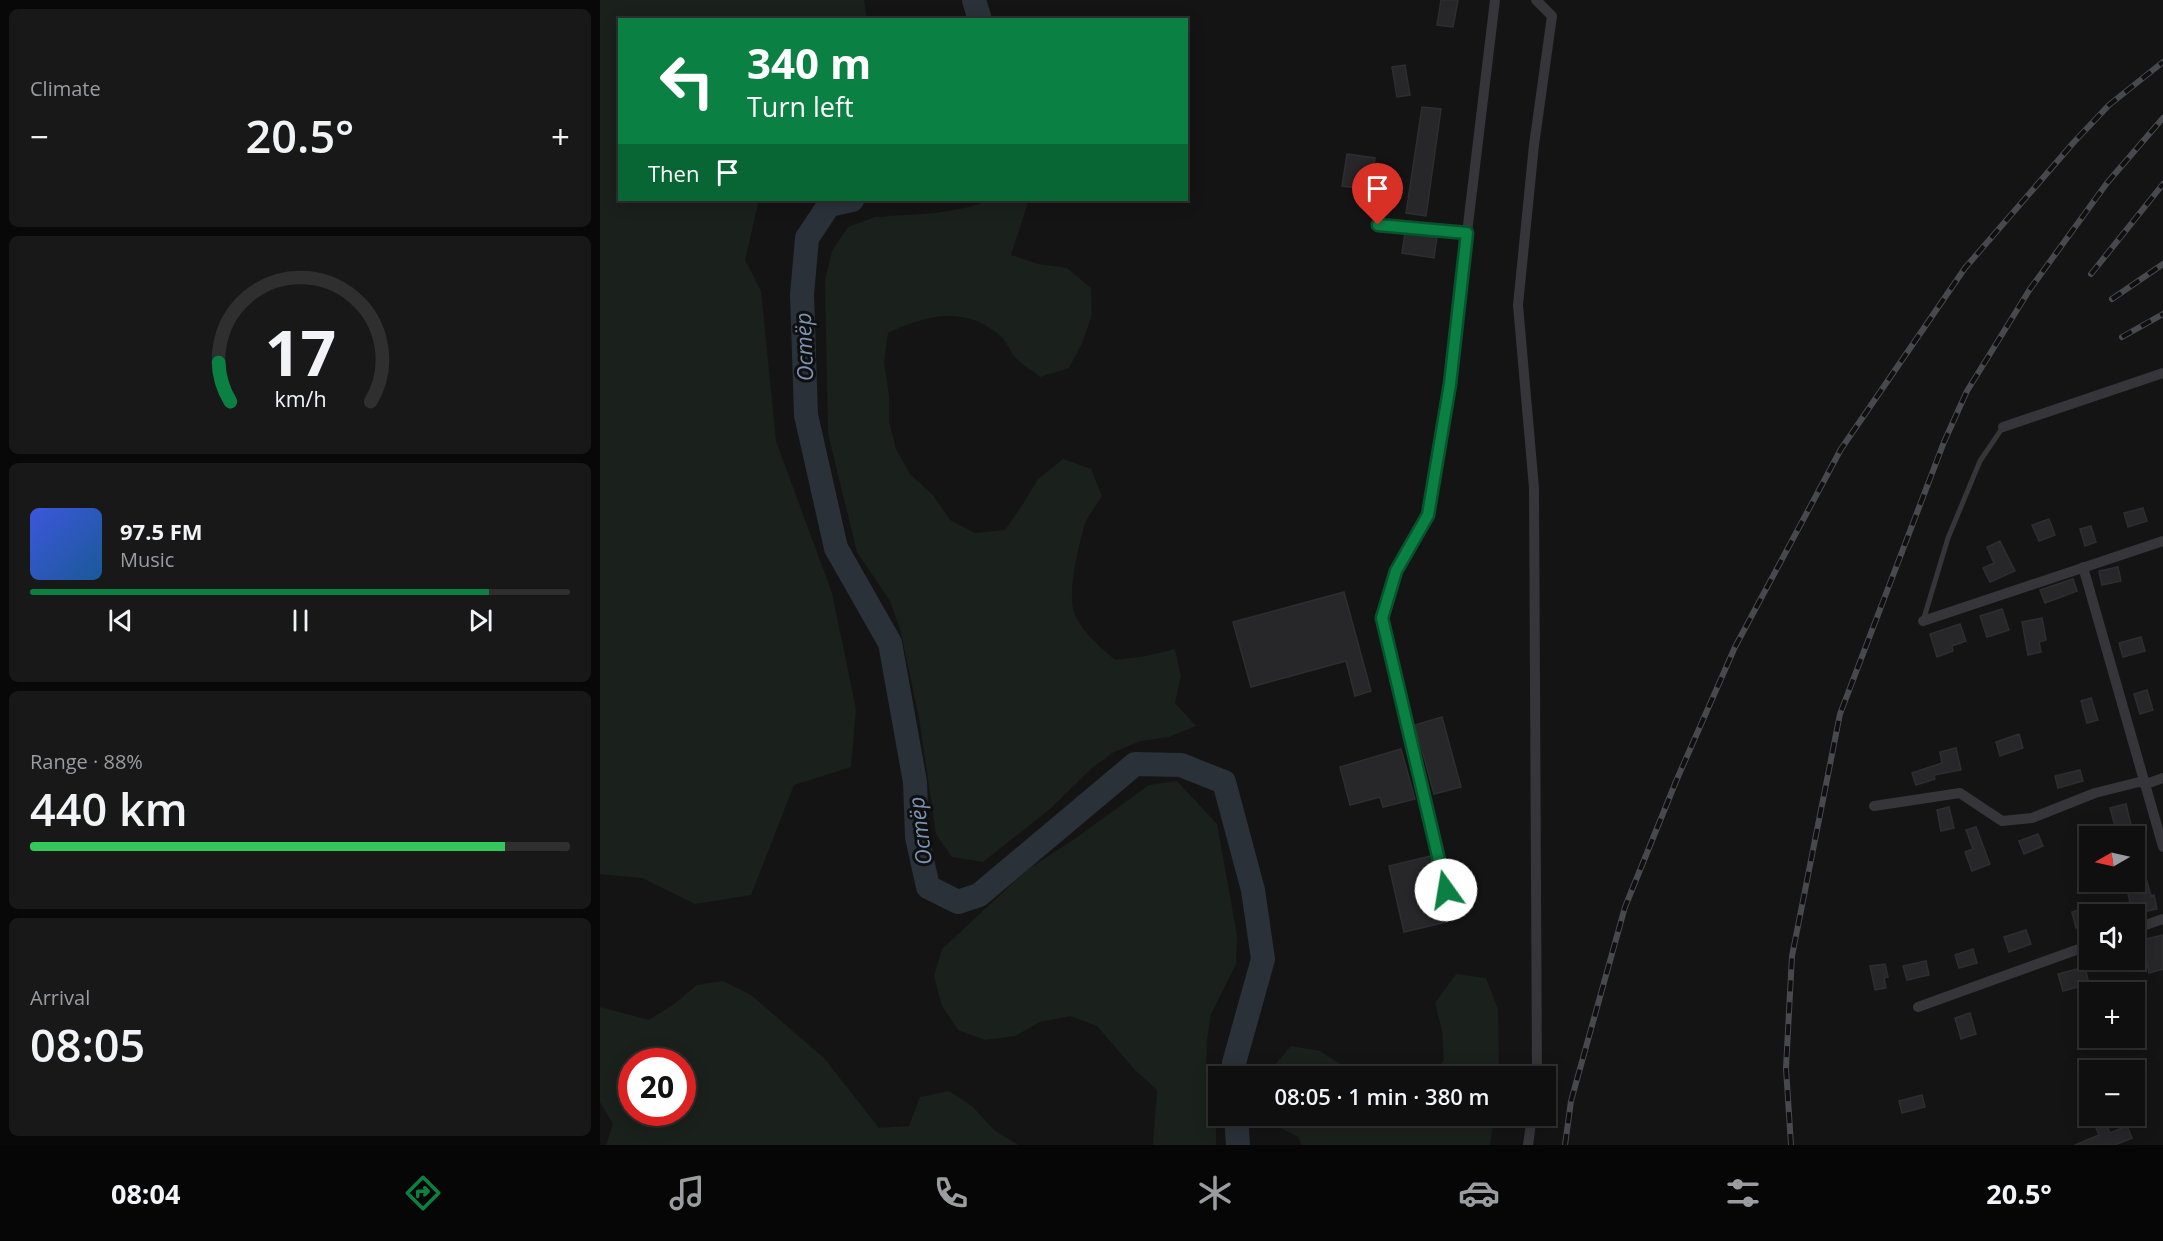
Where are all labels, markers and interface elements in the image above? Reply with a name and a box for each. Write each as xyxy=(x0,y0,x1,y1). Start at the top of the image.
text: 340 m xyxy=(747,34,871,91)
icon: left xyxy=(648,42,726,120)
text: Climate xyxy=(30,75,101,102)
text: Turn left xyxy=(747,88,854,125)
text: 20.5° xyxy=(246,105,354,166)
text: − xyxy=(30,114,49,159)
text: + xyxy=(551,114,570,159)
icon: arrive xyxy=(711,156,744,189)
text: Then xyxy=(648,158,699,188)
pin xyxy=(1352,163,1403,225)
icon: arrive xyxy=(1361,172,1394,205)
text: 17 xyxy=(264,309,336,394)
water label: Остёр xyxy=(787,312,819,382)
text: km/h xyxy=(274,385,326,414)
text: 97.5 FM xyxy=(120,516,203,546)
text: Music xyxy=(120,546,174,573)
icon: previous xyxy=(104,604,137,637)
icon: pause xyxy=(284,604,317,637)
icon: next xyxy=(464,604,497,637)
text: Range · 88% xyxy=(30,748,143,775)
text: 440 km xyxy=(30,778,188,839)
water label: Остёр xyxy=(900,795,938,867)
north arrow xyxy=(2079,826,2145,892)
map controls xyxy=(2079,826,2145,1126)
position arrow xyxy=(1414,858,1478,922)
button: sound xyxy=(2079,904,2145,970)
button: + xyxy=(2079,982,2145,1048)
text: Arrival xyxy=(30,984,90,1011)
text: 08:05 xyxy=(30,1014,145,1075)
speed limit sign: 20 xyxy=(618,1048,696,1126)
button: − xyxy=(2079,1060,2145,1126)
text: 08:05 · 1 min · 380 m xyxy=(1274,1081,1490,1111)
icon: directions xyxy=(402,1172,444,1214)
icon: music xyxy=(666,1172,708,1214)
icon: phone xyxy=(930,1172,972,1214)
icon: climate xyxy=(1194,1172,1236,1214)
icon: car xyxy=(1458,1172,1500,1214)
icon: filters xyxy=(1722,1172,1764,1214)
text: 08:04 xyxy=(111,1175,180,1212)
text: 20.5° xyxy=(1986,1175,2052,1212)

